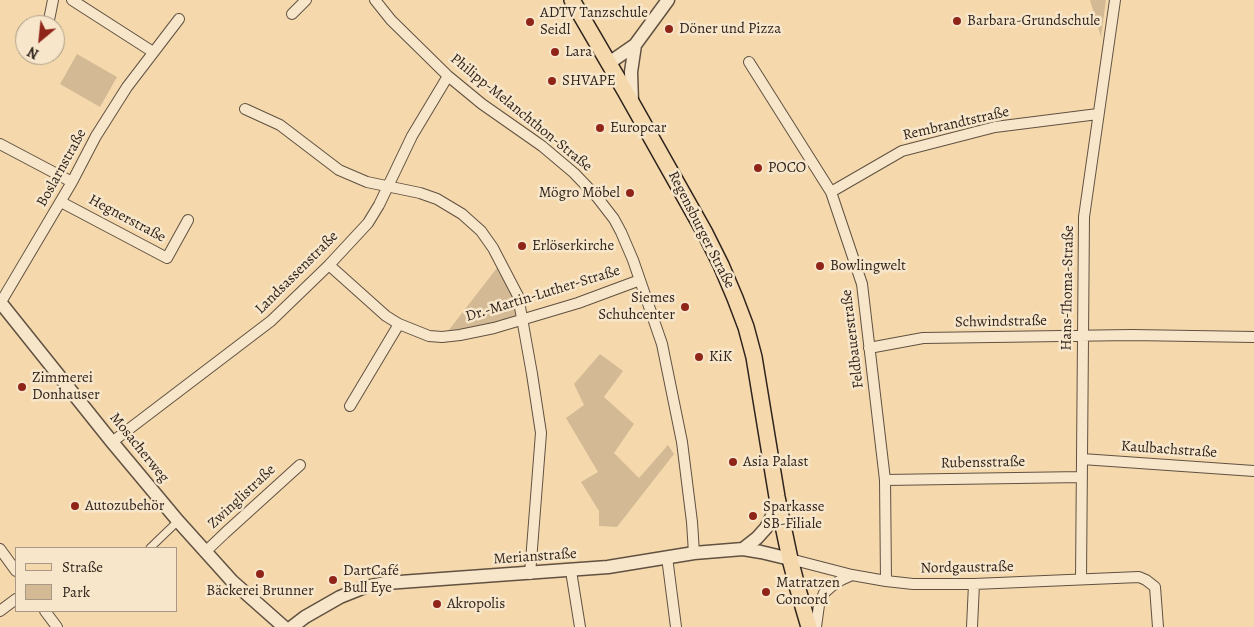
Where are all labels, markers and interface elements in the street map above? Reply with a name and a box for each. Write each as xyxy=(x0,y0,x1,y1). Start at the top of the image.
place label: ADTV Tanzschule Seidl xyxy=(540,4,648,39)
place label: Barbara-Grundschule xyxy=(967,12,1100,30)
north arrow xyxy=(15,15,65,65)
marker: Barbara-Grundschule xyxy=(951,15,963,27)
marker: ADTV Tanzschule Seidl xyxy=(524,16,536,28)
place label: Döner und Pizza xyxy=(679,20,781,38)
marker: Döner und Pizza xyxy=(663,23,675,35)
text: N xyxy=(24,42,42,64)
place label: Lara xyxy=(565,43,592,61)
marker: Lara xyxy=(549,46,561,58)
street label: Philipp-Melanchthon-Straße xyxy=(446,50,596,176)
place label: SHVAPE xyxy=(562,72,616,90)
marker: SHVAPE xyxy=(546,75,558,87)
street label: Rembrandtstraße xyxy=(901,103,1011,145)
place label: Europcar xyxy=(610,119,667,137)
marker: Europcar xyxy=(594,122,606,134)
street label: Boslarnstraße xyxy=(33,126,91,210)
place label: POCO xyxy=(768,159,806,177)
marker: POCO xyxy=(752,162,764,174)
street label: Regensburger Straße xyxy=(664,168,738,292)
place label: Mögro Möbel xyxy=(539,184,620,202)
marker: Mögro Möbel xyxy=(624,187,636,199)
street label: Hegnerstraße xyxy=(85,191,169,247)
street label: Hans-Thoma-Straße xyxy=(1058,225,1078,351)
street label: Landsassenstraße xyxy=(252,228,342,318)
place label: Erlöserkirche xyxy=(532,237,614,255)
marker: Erlöserkirche xyxy=(516,240,528,252)
place label: Bowlingwelt xyxy=(830,257,906,275)
marker: Bowlingwelt xyxy=(814,260,826,272)
street label: Dr.-Martin-Luther-Straße xyxy=(464,262,622,326)
street label: Feldbauerstraße xyxy=(838,288,868,390)
place label: Siemes Schuhcenter xyxy=(598,289,675,324)
marker: Siemes Schuhcenter xyxy=(679,301,691,313)
street label: Schwindstraße xyxy=(955,312,1047,332)
place label: KiK xyxy=(709,348,732,366)
marker: KiK xyxy=(693,351,705,363)
place label: Zimmerei Donhauser xyxy=(32,369,100,404)
marker: Zimmerei Donhauser xyxy=(16,381,28,393)
street label: Mosacherweg xyxy=(105,410,173,486)
street label: Kaulbachstraße xyxy=(1120,438,1218,462)
place label: Asia Palast xyxy=(743,453,809,471)
street label: Rubensstraße xyxy=(941,453,1025,473)
marker: Asia Palast xyxy=(727,456,739,468)
street label: Zwinglistraße xyxy=(204,461,280,533)
place label: Autozubehör xyxy=(85,497,165,515)
place label: Sparkasse SB-Filiale xyxy=(763,498,825,533)
marker: Autozubehör xyxy=(69,500,81,512)
marker: Sparkasse SB-Filiale xyxy=(747,510,759,522)
street label: Merianstraße xyxy=(493,545,577,569)
legend xyxy=(15,547,178,612)
text: Straße xyxy=(62,557,103,577)
street label: Nordgaustraße xyxy=(920,558,1014,578)
place label: DartCafé Bull Eye xyxy=(343,562,399,597)
marker: Bäckerei Brunner xyxy=(254,568,266,580)
marker: DartCafé Bull Eye xyxy=(327,574,339,586)
place label: Matratzen Concord xyxy=(776,574,840,609)
text: Park xyxy=(62,582,90,602)
place label: Bäckerei Brunner xyxy=(206,582,314,600)
marker: Matratzen Concord xyxy=(760,586,772,598)
place label: Akropolis xyxy=(447,595,505,613)
marker: Akropolis xyxy=(431,598,443,610)

